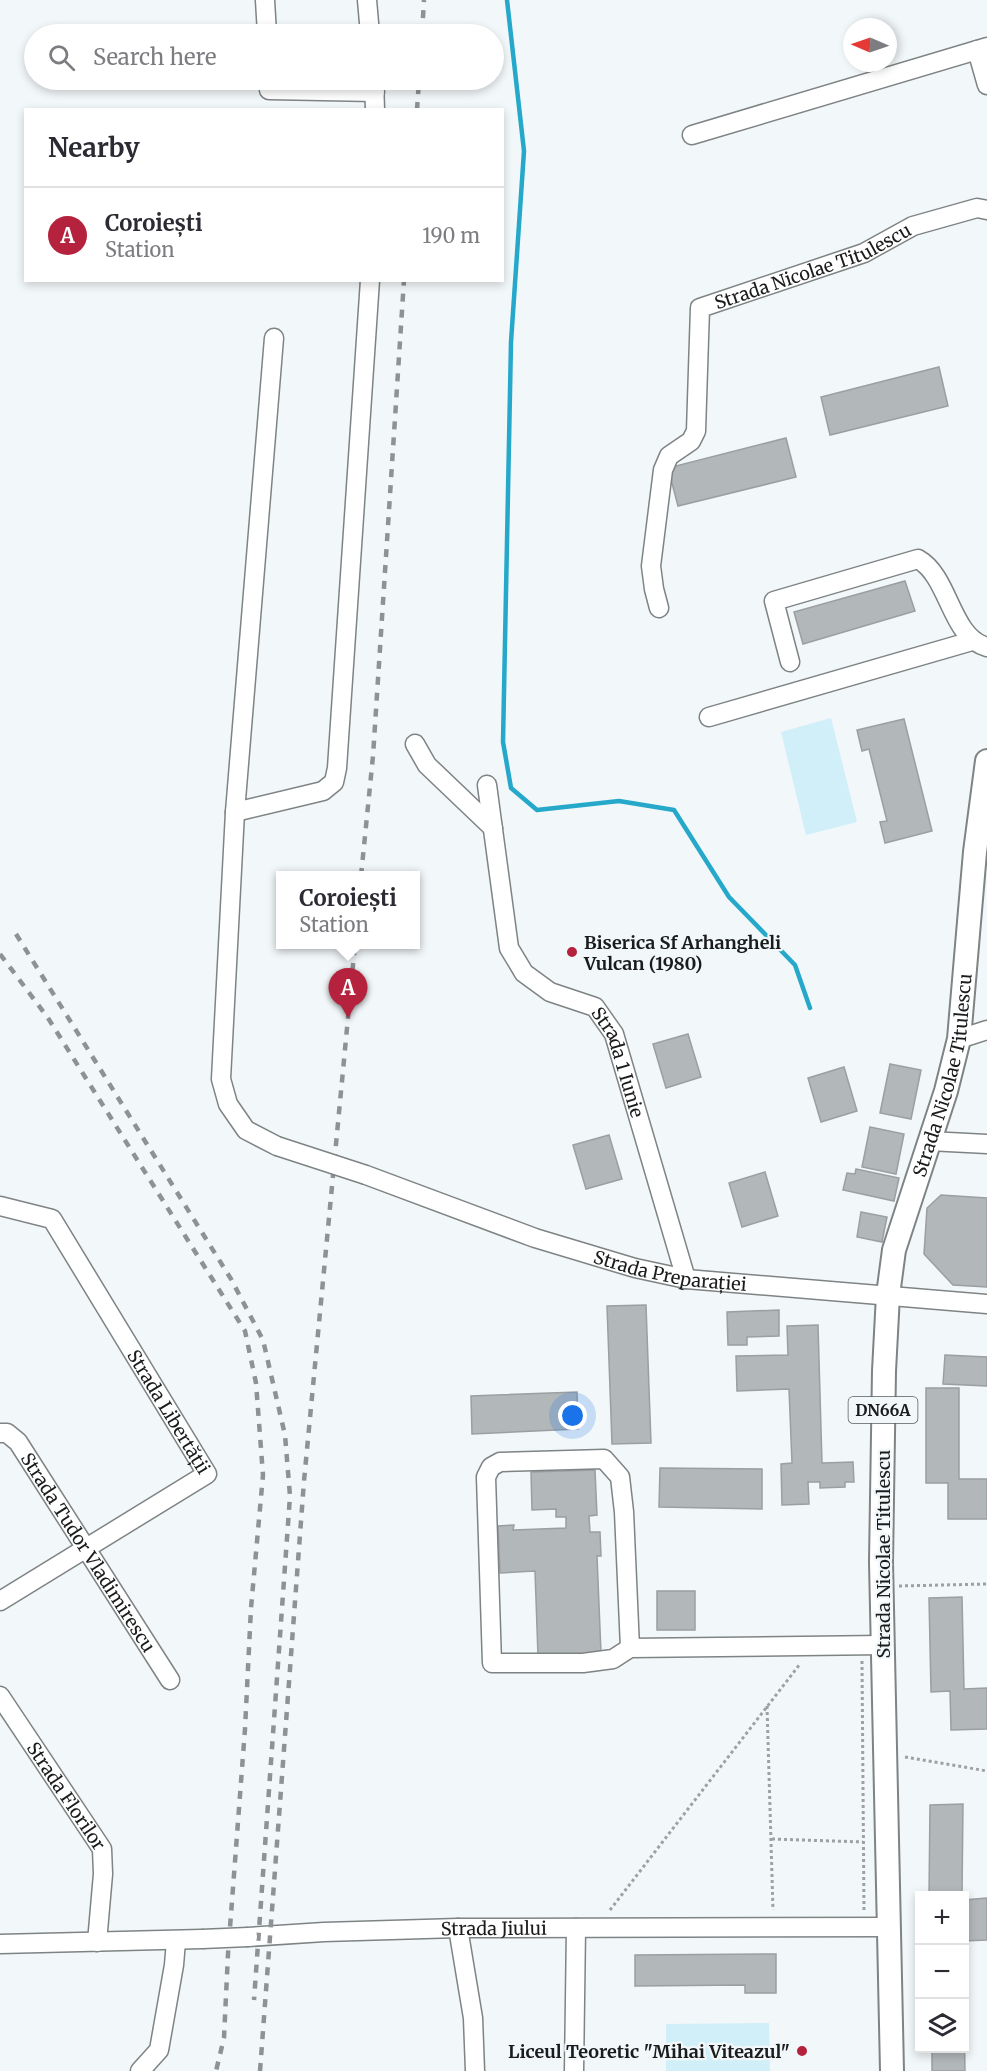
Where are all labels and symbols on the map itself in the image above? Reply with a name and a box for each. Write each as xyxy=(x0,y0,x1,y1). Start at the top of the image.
north arrow xyxy=(843,18,897,72)
street label: Strada Nicolae Titulescu xyxy=(711,218,915,314)
place label: Biserica Sf Arhangheli Vulcan (1980) xyxy=(583,931,781,975)
marker: Biserica Sf Arhangheli Vulcan (1980) xyxy=(565,945,579,959)
pin: A xyxy=(328,968,368,1018)
street label: Strada Nicolae Titulescu xyxy=(907,972,976,1180)
street label: Strada 1 Iunie xyxy=(587,1002,649,1120)
street label: Strada Preparației xyxy=(591,1245,748,1296)
street label: Strada Libertății xyxy=(123,1345,216,1478)
road number: DN66A xyxy=(848,1397,918,1423)
your location xyxy=(558,1401,587,1430)
street label: Strada Tudor Vladimirescu xyxy=(16,1448,161,1656)
street label: Strada Nicolae Titulescu xyxy=(872,1450,895,1658)
street label: Strada Florilor xyxy=(22,1737,111,1854)
street label: Strada Jiului xyxy=(441,1916,547,1940)
place label: Liceul Teoretic "Mihai Viteazul" xyxy=(508,2040,790,2063)
marker: Liceul Teoretic "Mihai Viteazul" xyxy=(795,2044,809,2058)

